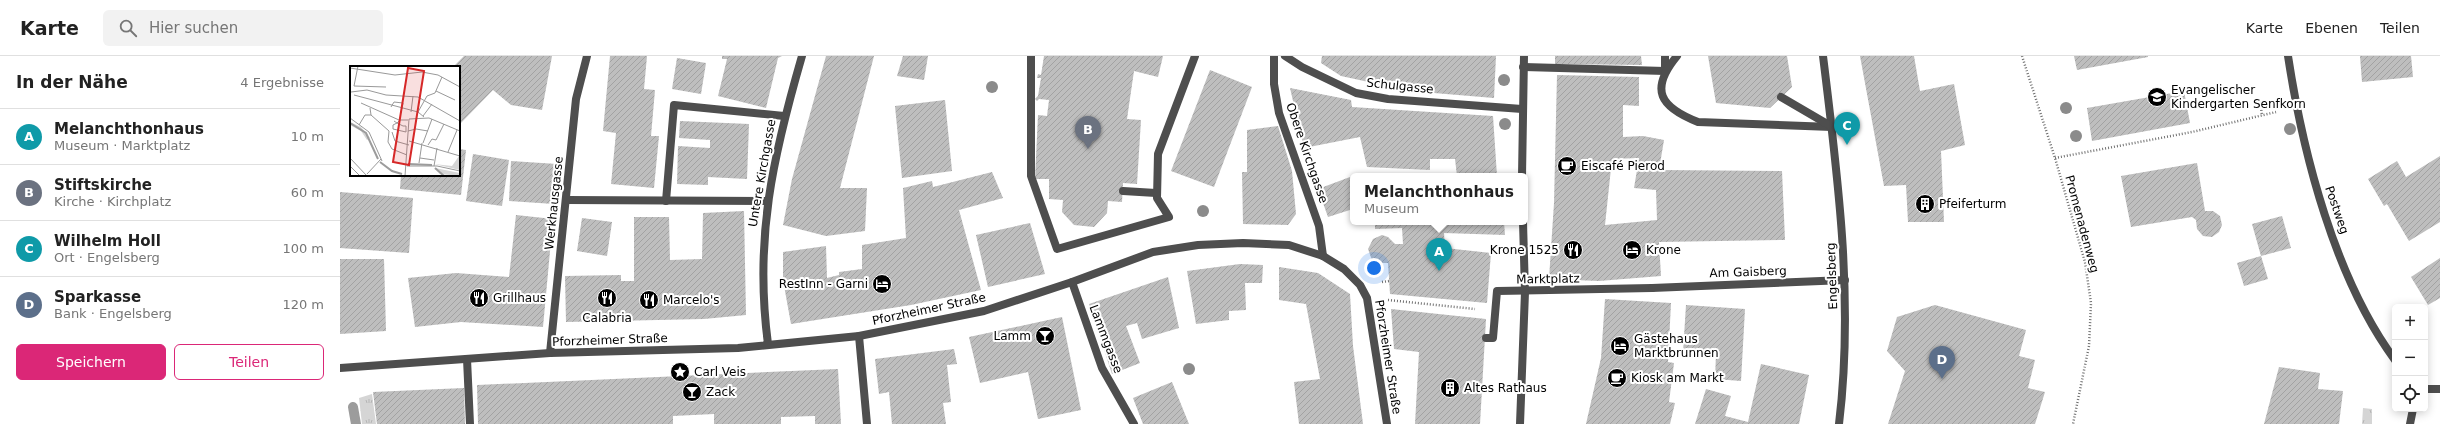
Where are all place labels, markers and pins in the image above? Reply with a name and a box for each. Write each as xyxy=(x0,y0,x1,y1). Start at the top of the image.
place label: Evangelischer Kindergarten Senfkorn xyxy=(2171,83,2306,111)
school or university icon: Evangelischer Kindergarten Senfkorn xyxy=(2146,86,2168,108)
pin: C xyxy=(1834,112,1860,145)
pin: B xyxy=(1075,116,1101,149)
cafe icon: Eiscafé Pierod xyxy=(1556,155,1578,177)
place label: Eiscafé Pierod xyxy=(1581,159,1665,173)
building icon: Pfeiferturm xyxy=(1914,193,1936,215)
place label: Pfeiferturm xyxy=(1939,197,2006,211)
pin: A xyxy=(1426,238,1452,271)
restaurant icon: Krone 1525 xyxy=(1562,239,1584,261)
hotel icon: Krone xyxy=(1621,239,1643,261)
place label: Krone 1525 xyxy=(1490,243,1559,257)
place label: Krone xyxy=(1646,243,1681,257)
hotel icon: RestInn - Garni xyxy=(871,273,893,295)
place label: RestInn - Garni xyxy=(779,277,868,291)
restaurant icon: Grillhaus xyxy=(468,287,490,309)
restaurant icon: Calabria xyxy=(596,287,618,309)
restaurant icon: Marcelo's xyxy=(638,289,660,311)
place label: Grillhaus xyxy=(493,291,546,305)
place label: Marcelo's xyxy=(663,293,720,307)
place label: Calabria xyxy=(582,311,632,325)
bar icon: Lamm xyxy=(1034,325,1056,347)
place label: Lamm xyxy=(994,329,1031,343)
place label: Gästehaus Marktbrunnen xyxy=(1634,332,1719,360)
hotel icon: Gästehaus Marktbrunnen xyxy=(1609,335,1631,357)
pin: D xyxy=(1929,346,1955,379)
place icon: Carl Veis xyxy=(669,361,691,383)
place label: Carl Veis xyxy=(694,365,746,379)
cafe icon: Kiosk am Markt xyxy=(1606,367,1628,389)
place label: Kiosk am Markt xyxy=(1631,371,1724,385)
building icon: Altes Rathaus xyxy=(1439,377,1461,399)
bar icon: Zack xyxy=(681,381,703,403)
place label: Altes Rathaus xyxy=(1464,381,1547,395)
place label: Zack xyxy=(706,385,735,399)

